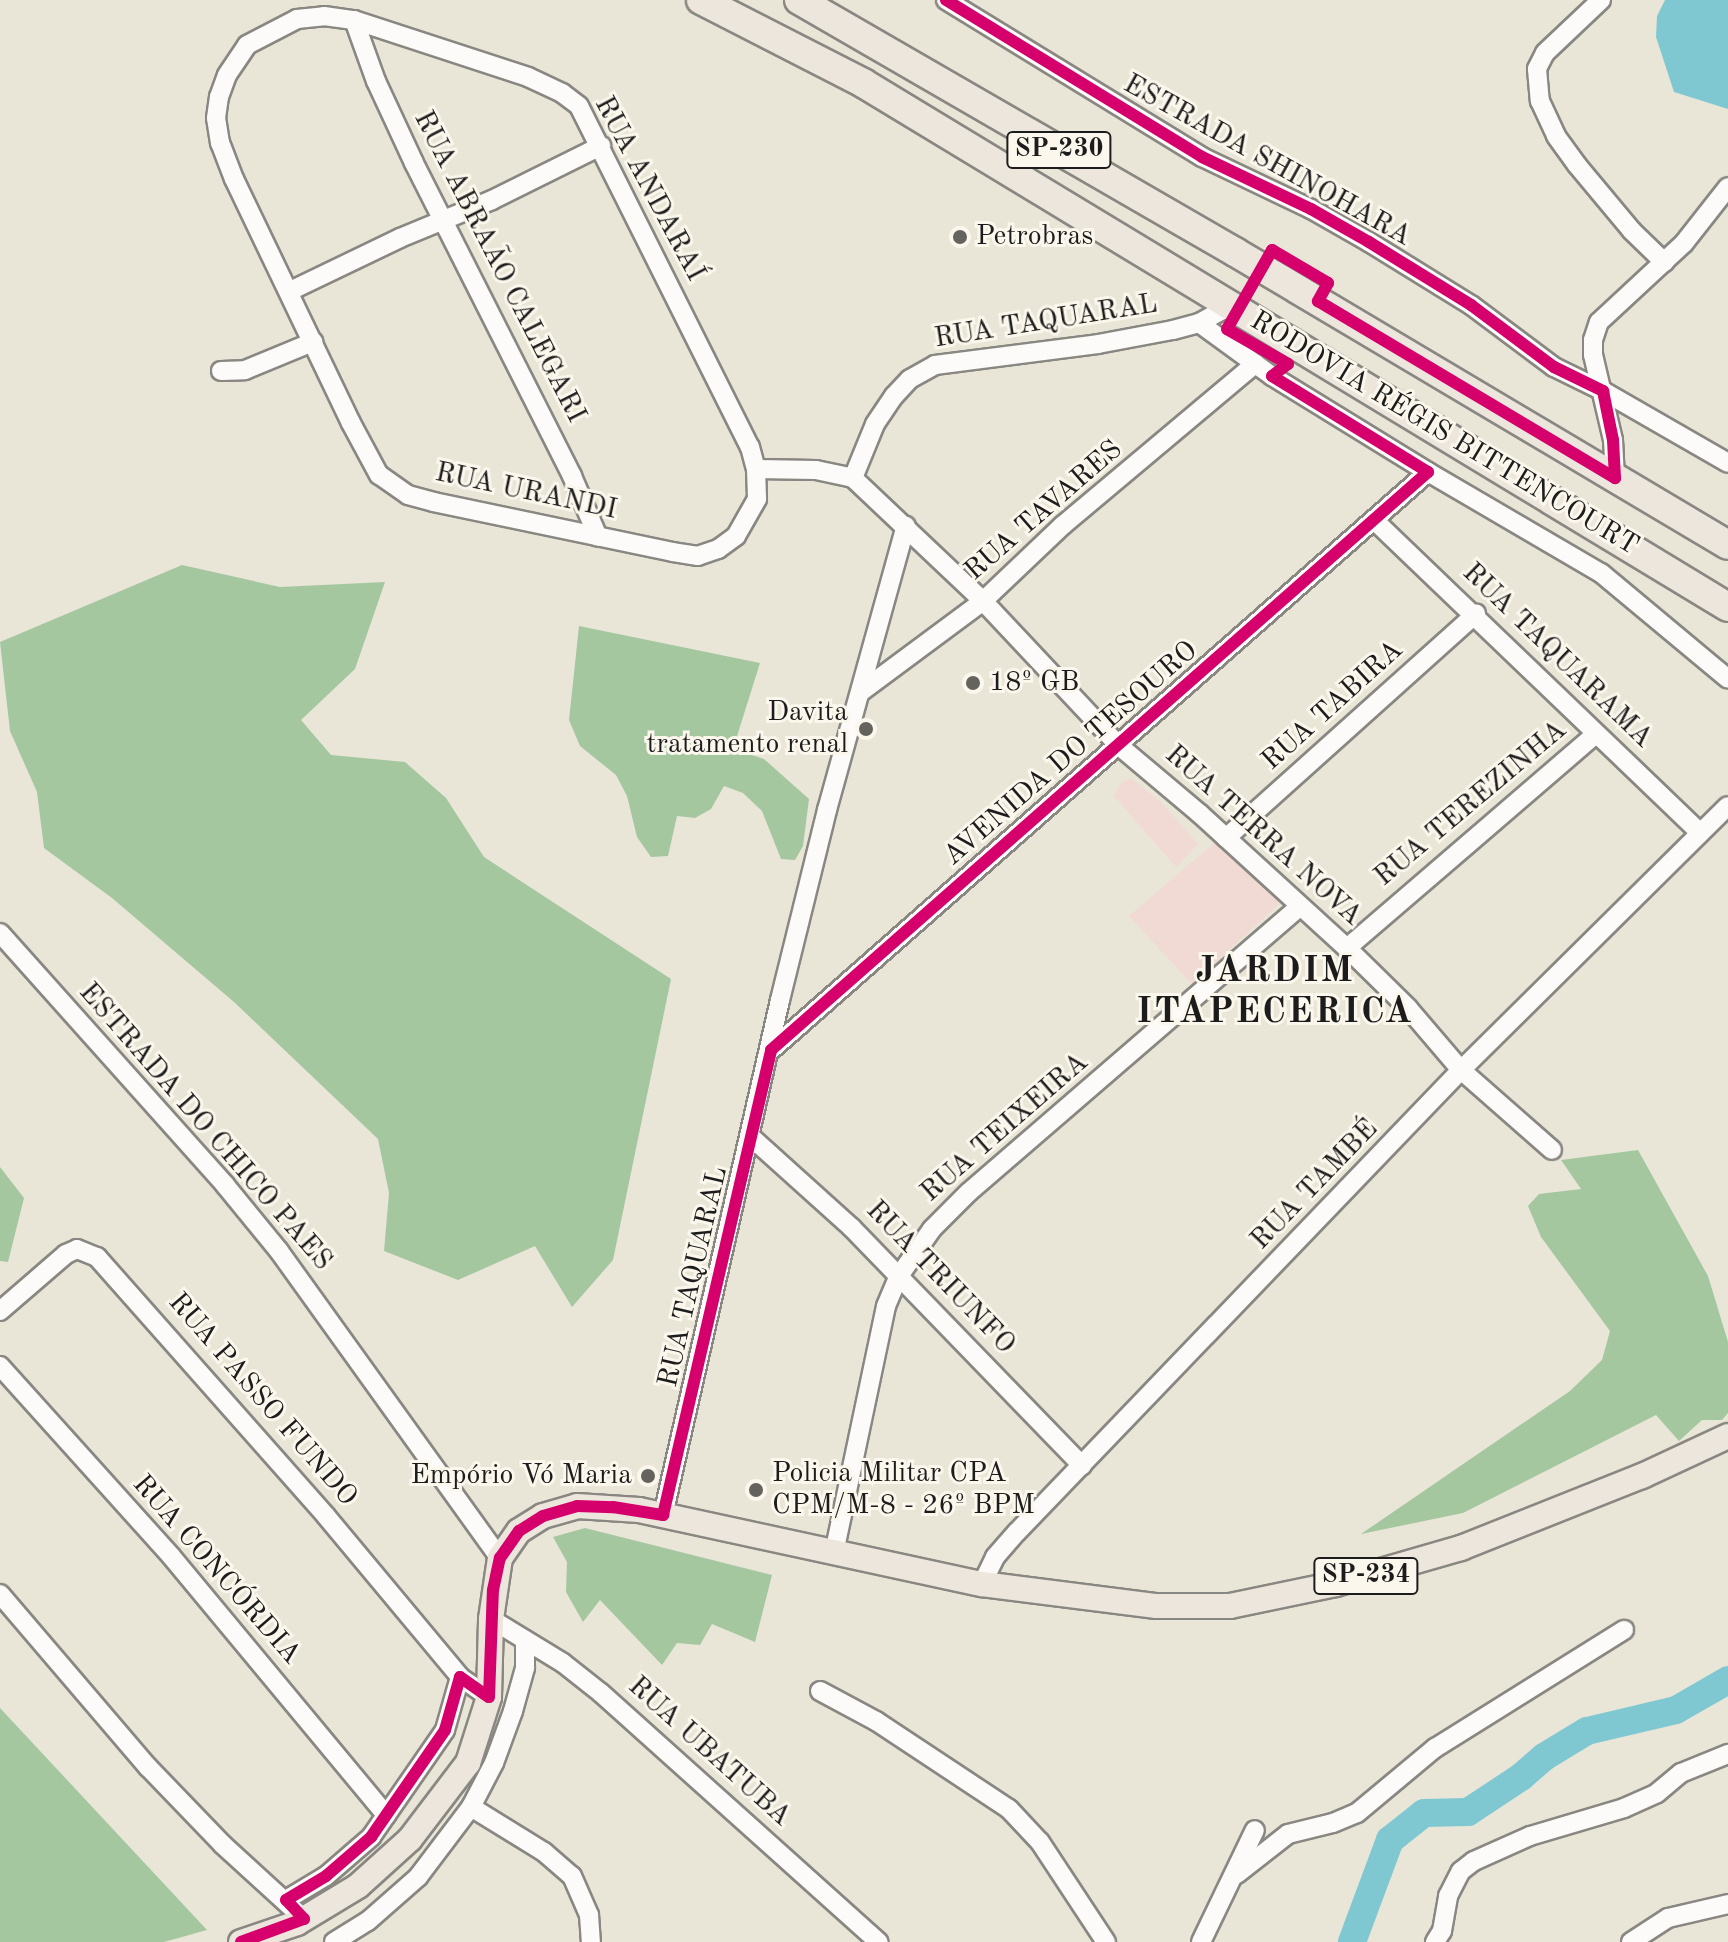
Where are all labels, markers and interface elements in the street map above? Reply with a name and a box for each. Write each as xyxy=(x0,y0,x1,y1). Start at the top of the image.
street label: ESTRADA SHINOHARA xyxy=(1117,68,1417,254)
street label: RUA ANDARAÍ xyxy=(586,91,712,287)
street label: RUA ABRAÃO CALEGARI xyxy=(406,105,592,429)
road number: SP-230 xyxy=(1005,128,1113,172)
place label: Petrobras xyxy=(976,220,1093,254)
marker: Petrobras xyxy=(951,228,969,246)
street label: RUA TAQUARAL xyxy=(932,288,1160,356)
street label: RODOVIA RÉGIS BITTENCOURT xyxy=(1244,304,1644,564)
street label: RUA TAVARES xyxy=(958,433,1130,589)
street label: RUA URANDI xyxy=(432,456,620,528)
street label: RUA TAQUARAMA xyxy=(1455,557,1659,755)
street label: AVENIDA DO TESOURO xyxy=(937,634,1205,874)
street label: RUA TABIRA xyxy=(1255,634,1411,778)
place label: 18º GB xyxy=(989,666,1079,700)
marker: 18º GB xyxy=(964,674,982,692)
place label: Davita tratamento renal xyxy=(647,696,848,762)
street label: RUA TEREZINHA xyxy=(1368,714,1574,894)
marker: Davita tratamento renal xyxy=(855,718,877,740)
street label: RUA TERRA NOVA xyxy=(1157,739,1369,933)
district label: JARDIM ITAPECERICA xyxy=(1136,950,1414,1035)
street label: ESTRADA DO CHICO PAES xyxy=(71,976,339,1278)
street label: RUA TEIXEIRA xyxy=(915,1046,1095,1210)
street label: RUA TAMBÉ xyxy=(1244,1113,1386,1257)
street label: RUA TAQUARAL xyxy=(652,1163,736,1391)
street label: RUA TRIUNFO xyxy=(858,1194,1022,1362)
street label: RUA PASSO FUNDO xyxy=(160,1286,364,1514)
place label: Policia Militar CPA CPM/M-8 - 26º BPM xyxy=(772,1457,1035,1523)
place label: Empório Vó Maria xyxy=(410,1459,632,1493)
marker: Empório Vó Maria xyxy=(639,1467,657,1485)
street label: RUA CONCÓRDIA xyxy=(125,1468,307,1672)
marker: Policia Militar CPA CPM/M-8 - 26º BPM xyxy=(747,1481,765,1499)
road number: SP-234 xyxy=(1312,1554,1420,1598)
street label: RUA UBATUBA xyxy=(621,1670,797,1834)

